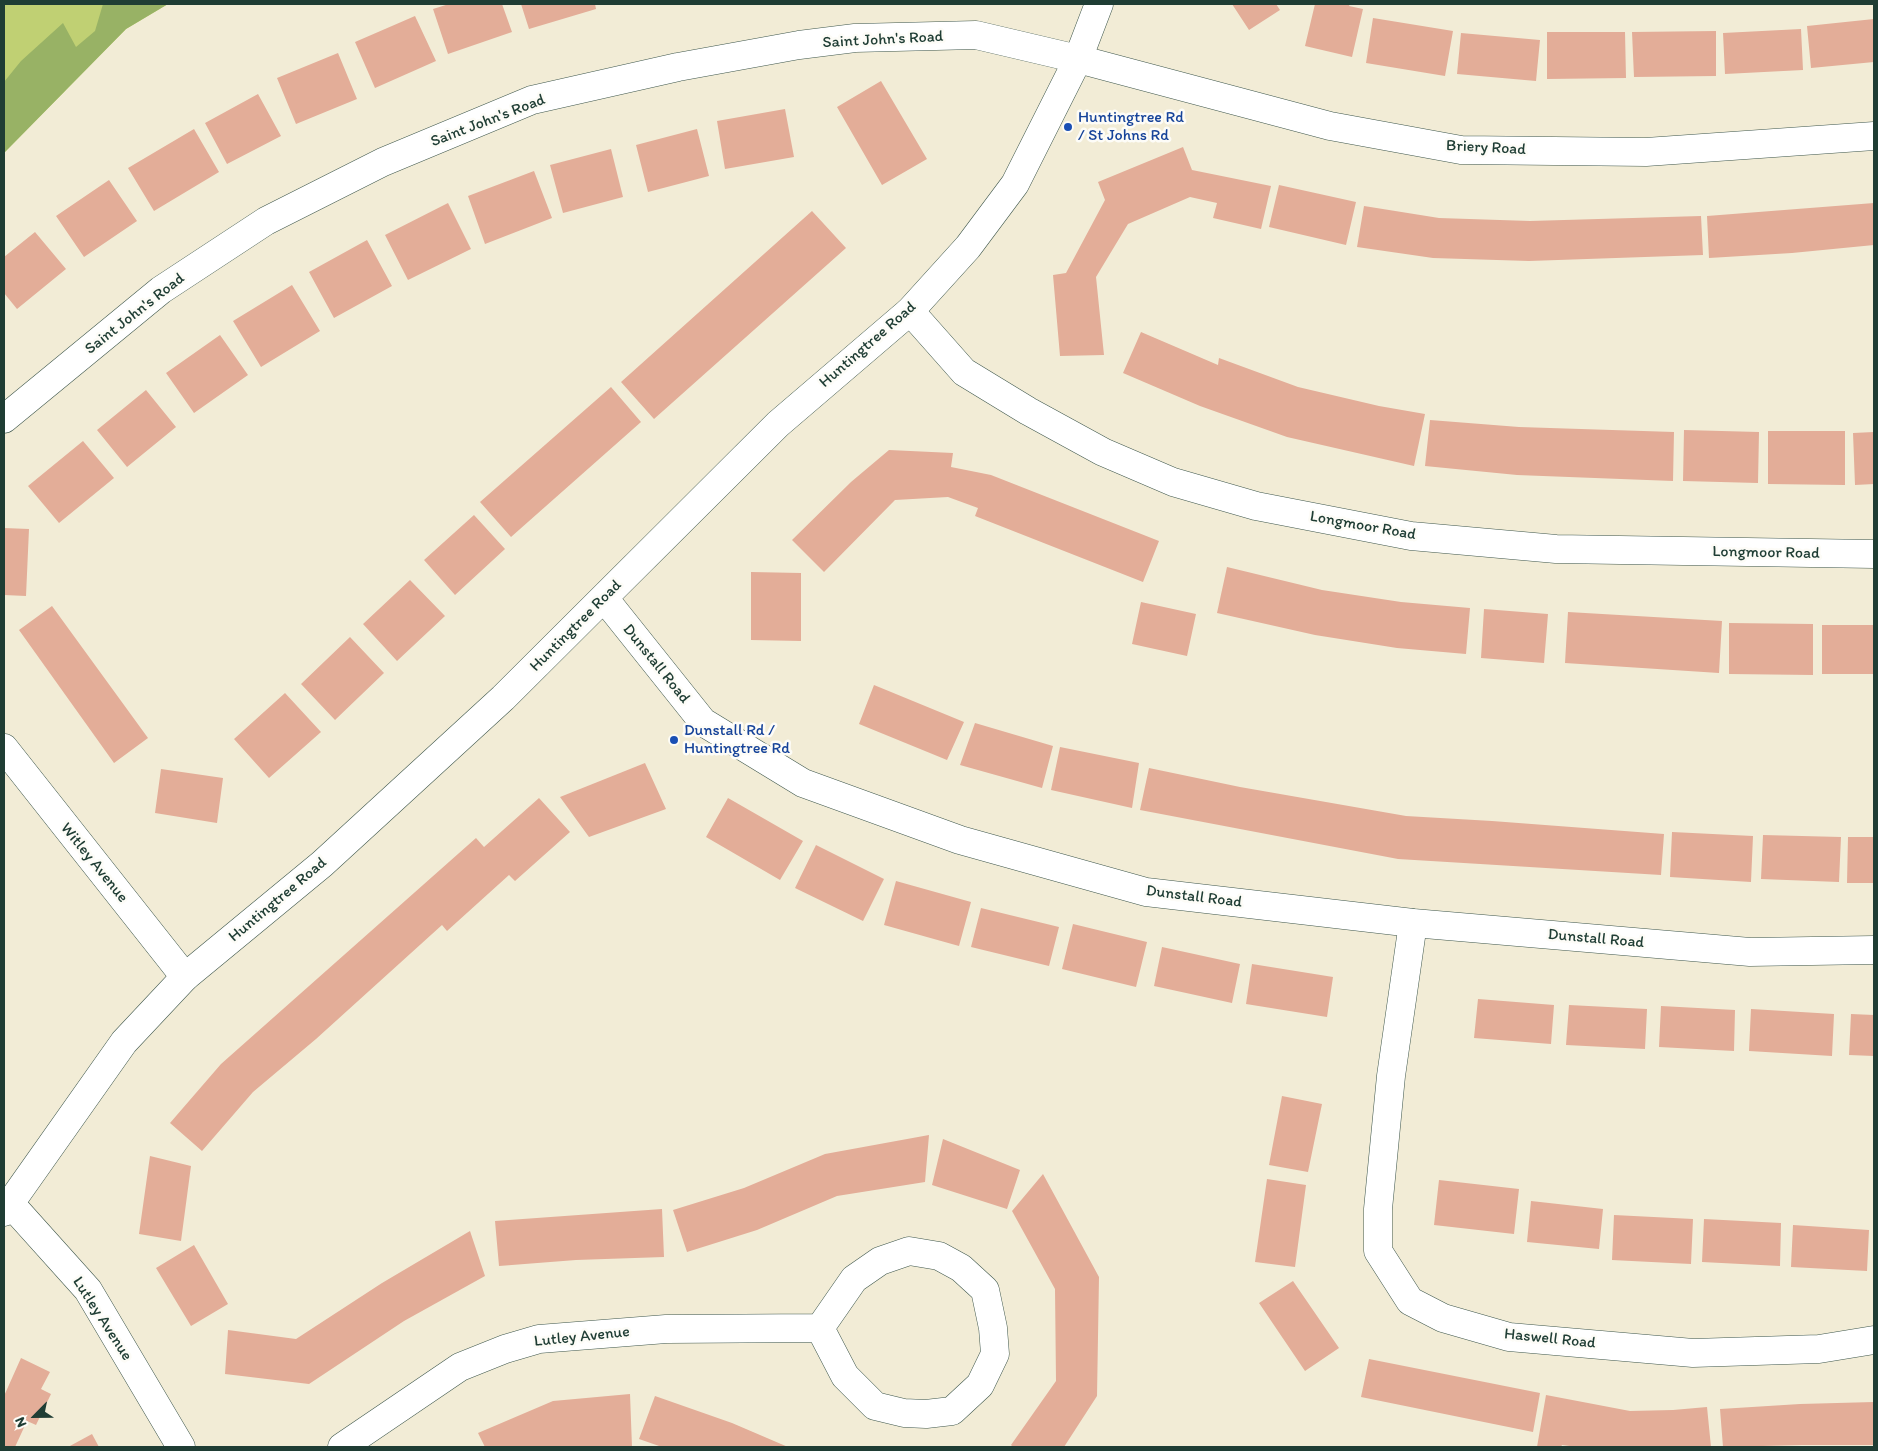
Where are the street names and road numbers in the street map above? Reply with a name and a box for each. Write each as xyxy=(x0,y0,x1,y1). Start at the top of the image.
street label: Saint John's Road xyxy=(822,27,944,53)
street label: Saint John's Road xyxy=(428,90,548,152)
street label: Briery Road xyxy=(1446,136,1526,160)
street label: Saint John's Road xyxy=(81,269,189,359)
street label: Huntingtree Road xyxy=(816,298,920,392)
street label: Longmoor Road xyxy=(1308,507,1418,545)
street label: Longmoor Road xyxy=(1712,542,1820,564)
street label: Huntingtree Road xyxy=(526,576,626,676)
street label: Dunstall Road xyxy=(618,620,694,708)
street label: Witley Avenue xyxy=(56,819,132,907)
street label: Huntingtree Road xyxy=(225,853,331,947)
street label: Dunstall Road xyxy=(1145,882,1243,912)
street label: Dunstall Road xyxy=(1547,925,1645,953)
street label: Lutley Avenue xyxy=(68,1273,136,1365)
street label: Lutley Avenue xyxy=(533,1322,631,1352)
street label: Haswell Road xyxy=(1503,1325,1597,1353)

